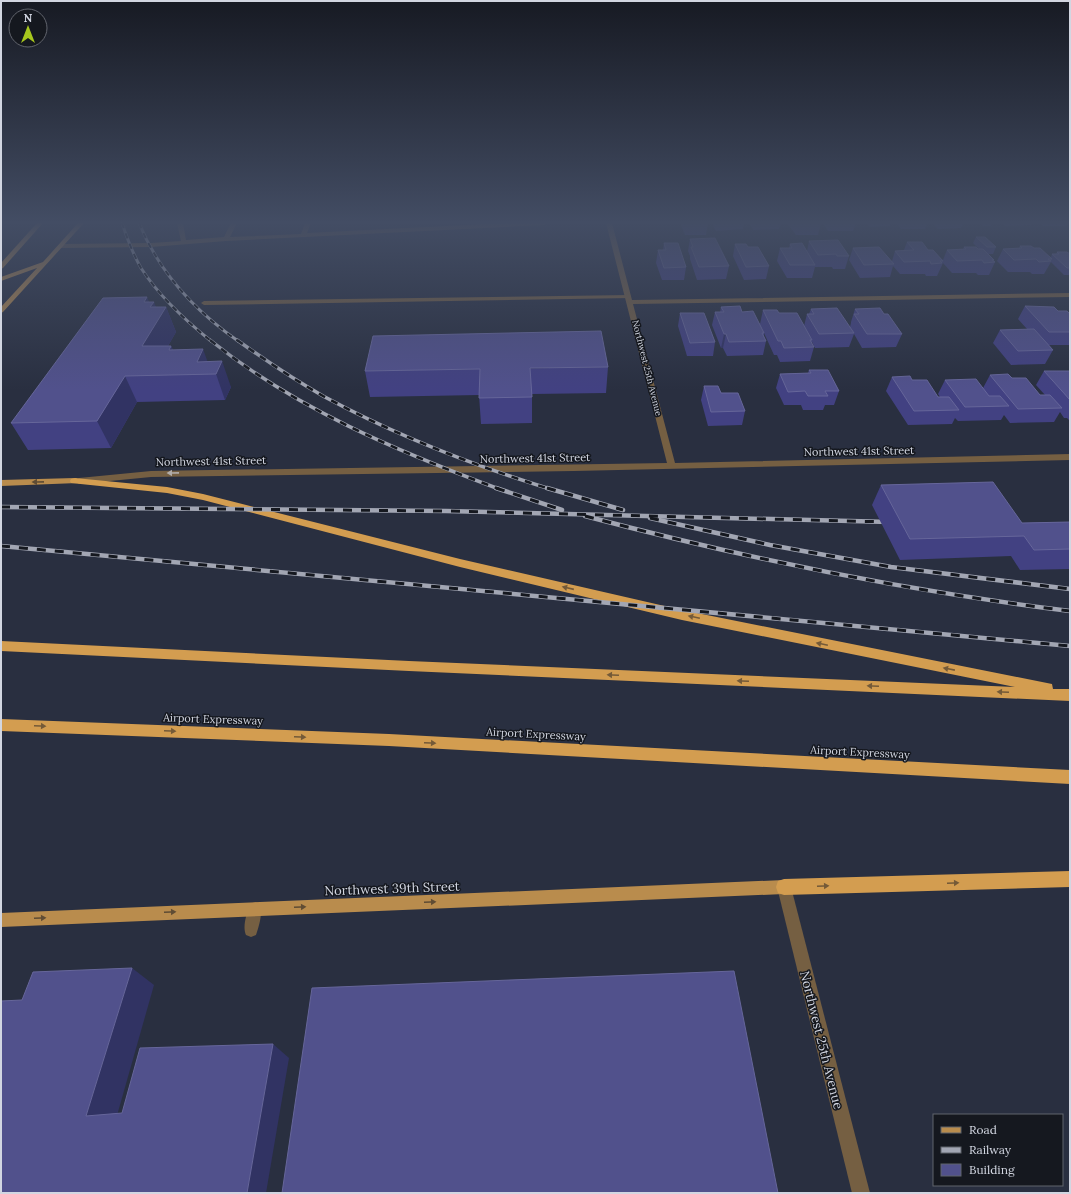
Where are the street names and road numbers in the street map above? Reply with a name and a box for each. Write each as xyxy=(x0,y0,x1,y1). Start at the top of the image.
street label: Northwest 25th Avenue xyxy=(630,319,665,417)
street label: Northwest 41st Street xyxy=(804,443,915,459)
street label: Northwest 41st Street xyxy=(480,450,591,466)
street label: Northwest 41st Street xyxy=(156,453,267,469)
street label: Airport Expressway xyxy=(162,710,263,728)
street label: Airport Expressway xyxy=(485,724,586,744)
street label: Airport Expressway xyxy=(809,742,910,762)
street label: Northwest 39th Street xyxy=(324,878,460,899)
street label: Northwest 25th Avenue xyxy=(796,969,847,1111)

